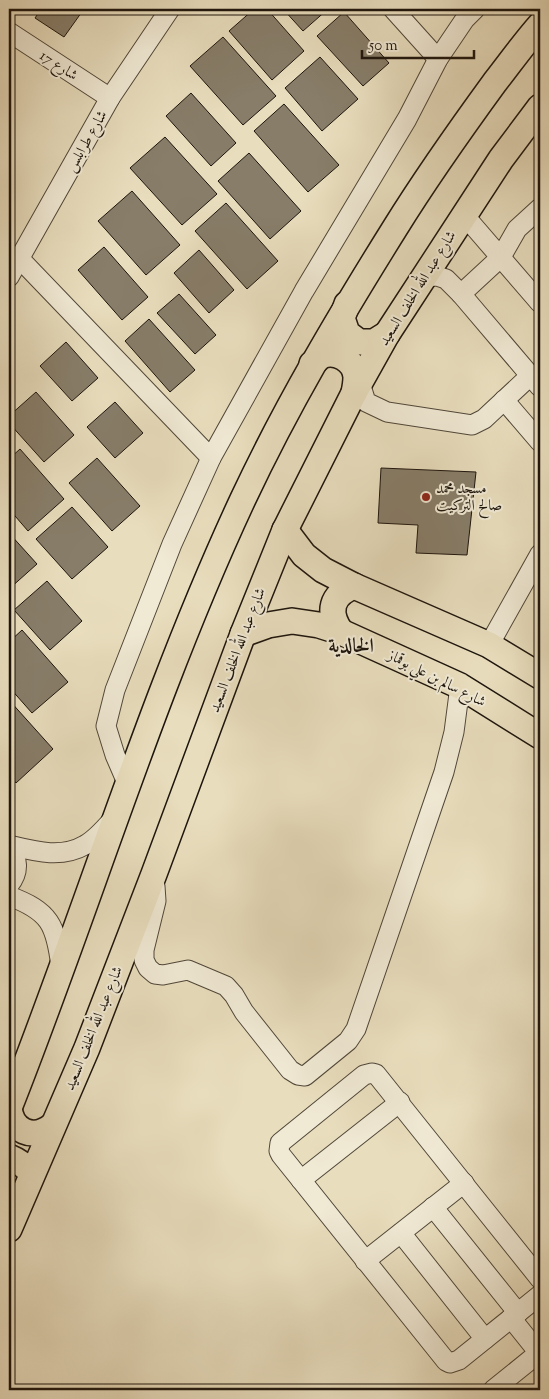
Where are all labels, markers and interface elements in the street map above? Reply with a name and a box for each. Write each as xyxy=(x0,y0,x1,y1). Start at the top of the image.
scale bar xyxy=(362,28,474,60)
text: 50 m xyxy=(368,36,398,57)
street label: شارع 17 xyxy=(34,46,81,87)
street label: شارع طرابلس xyxy=(61,107,114,177)
street label: شارع عبد الله الخلف السعيد xyxy=(372,226,463,351)
place label: مسجد محمد صالح التركيت xyxy=(436,479,502,519)
marker: مسجد محمد صالح التركيت xyxy=(420,491,432,503)
street label: شارع عبد الله الخلف السعيد xyxy=(202,584,273,716)
district label: الخالدية xyxy=(328,633,374,662)
street label: شارع سالم بن علي بوقماز xyxy=(381,645,489,715)
street label: شارع عبد الله الخلف السعيد xyxy=(57,962,130,1094)

